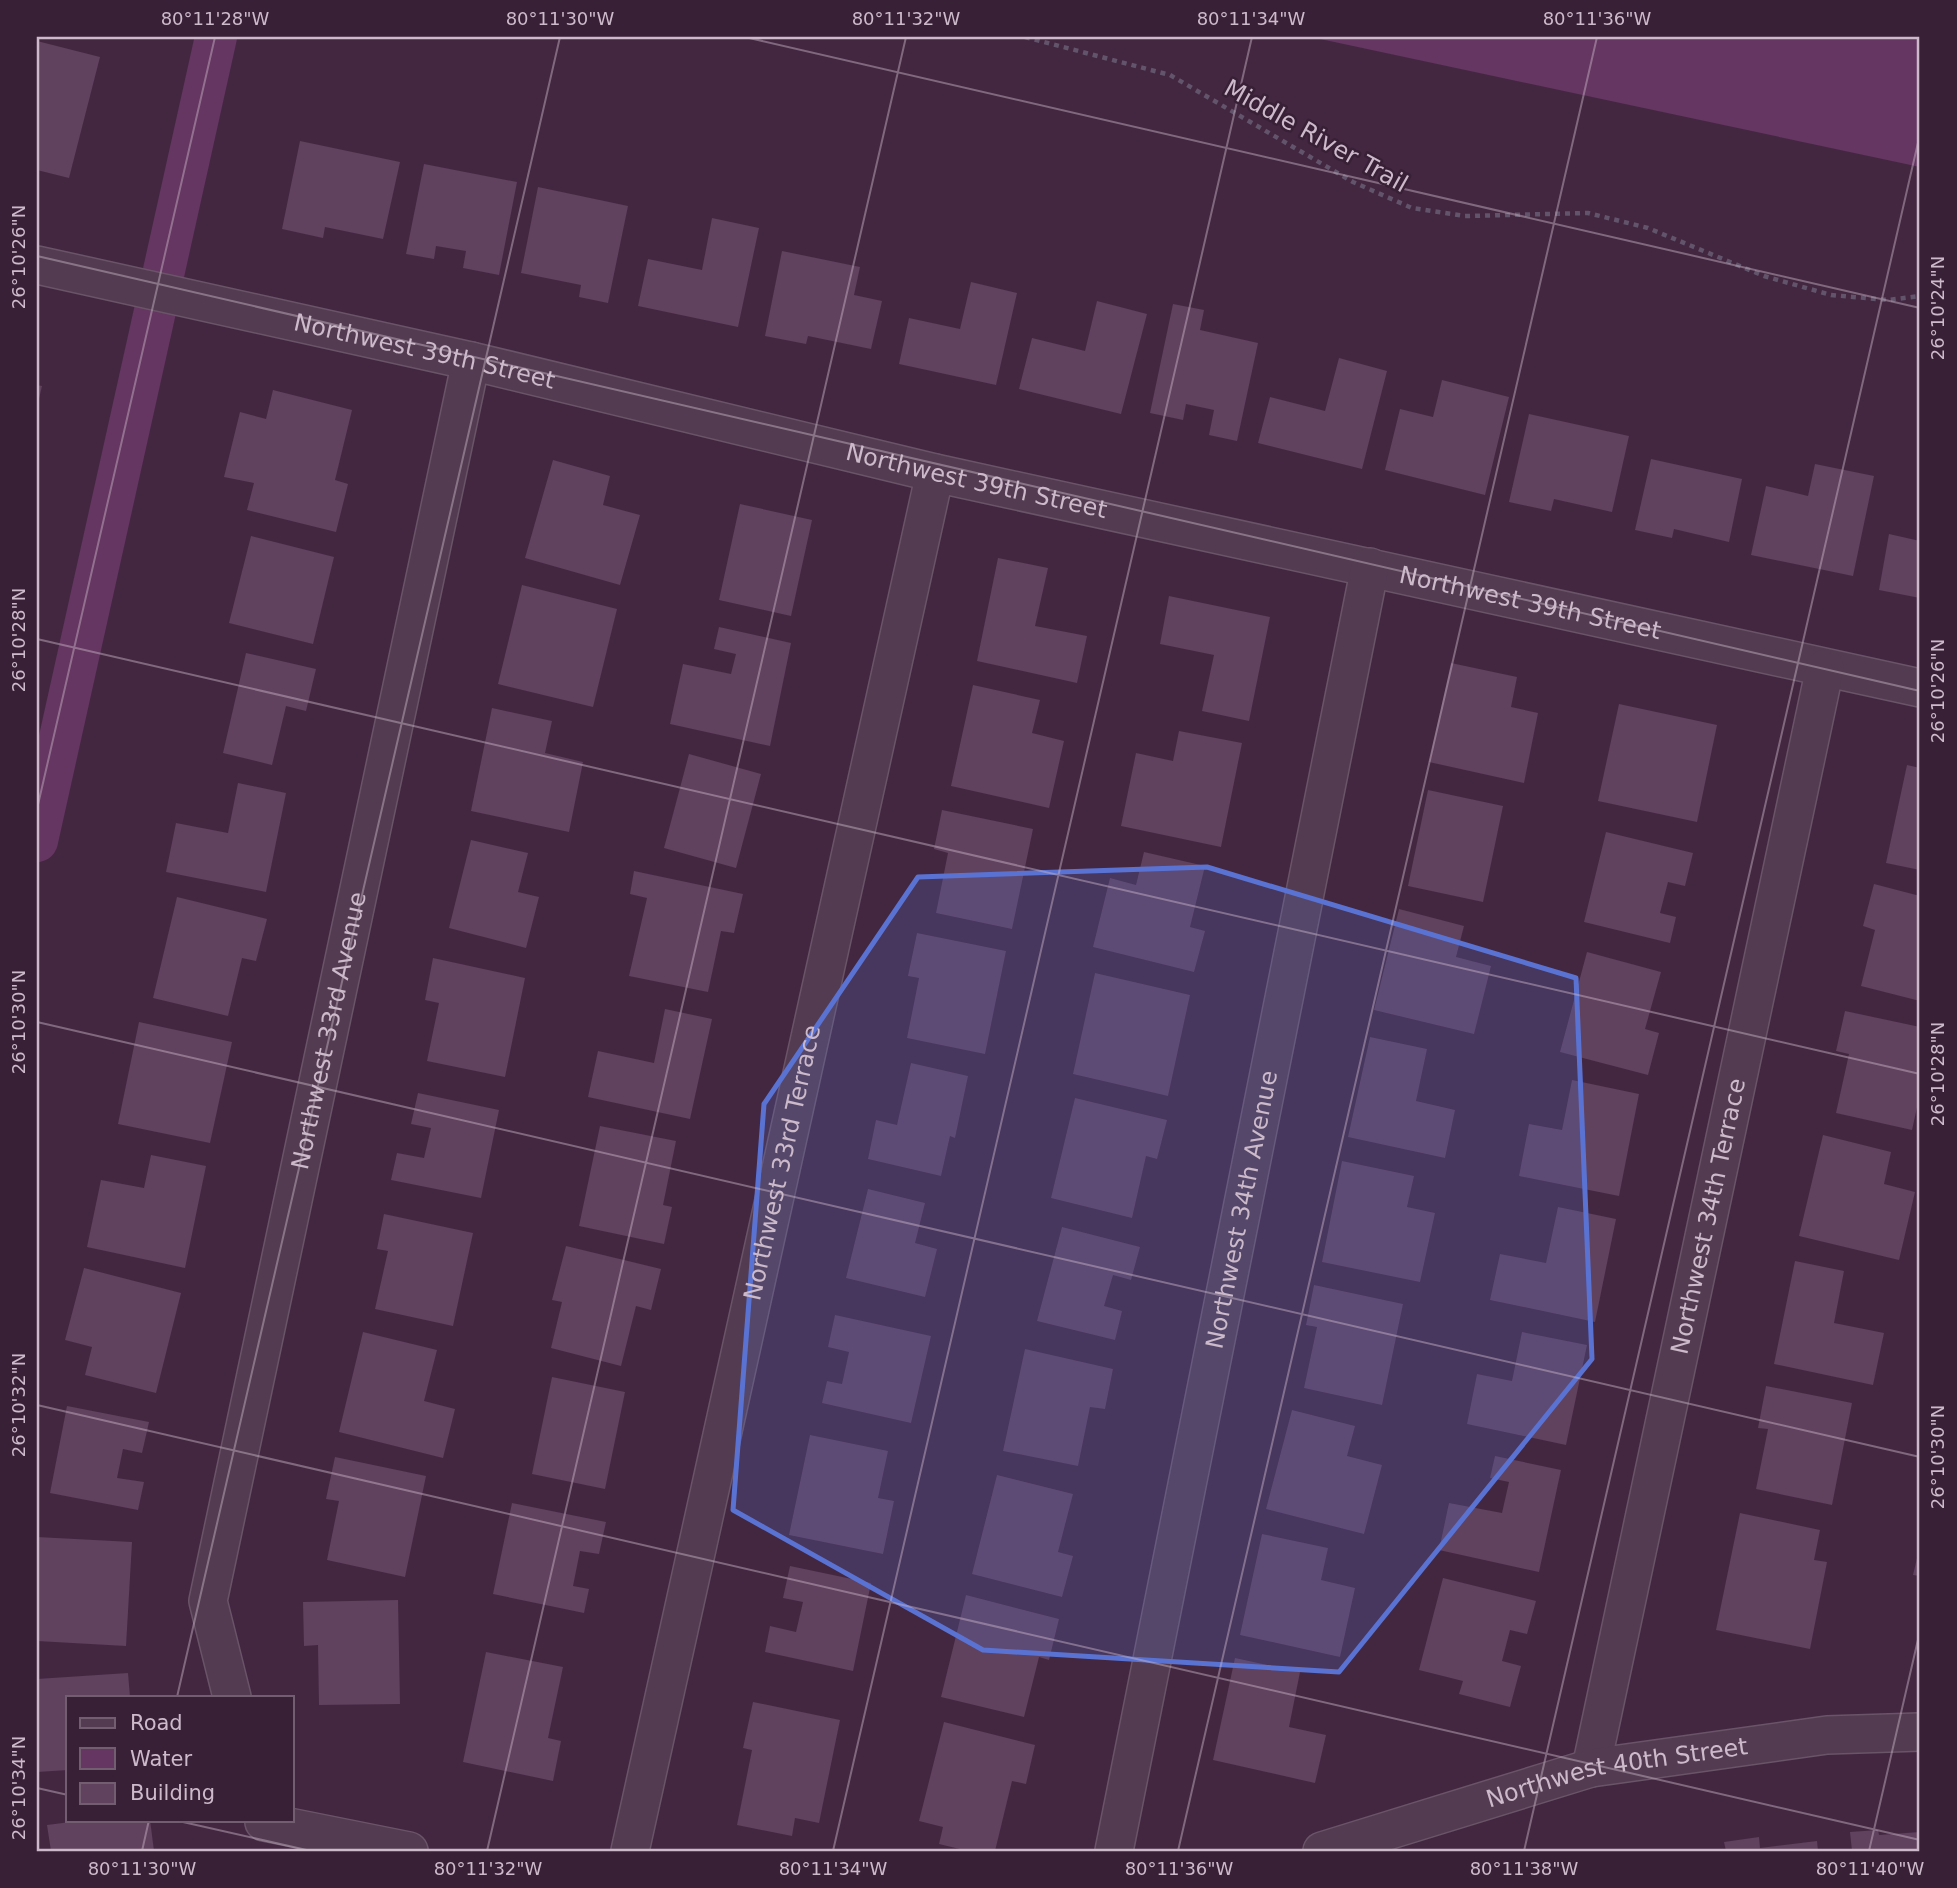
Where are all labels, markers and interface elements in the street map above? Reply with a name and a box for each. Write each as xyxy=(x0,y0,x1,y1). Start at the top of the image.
text: 80°11'28"W xyxy=(161,8,270,29)
text: 80°11'30"W xyxy=(506,8,615,29)
text: 80°11'32"W xyxy=(852,8,961,29)
text: 80°11'34"W xyxy=(1197,8,1306,29)
text: 80°11'36"W xyxy=(1543,8,1652,29)
street label: Middle River Trail xyxy=(1219,74,1413,198)
text: 26°10'26"N xyxy=(8,205,29,309)
text: 26°10'24"N xyxy=(1927,256,1948,360)
street label: Northwest 39th Street xyxy=(291,308,558,395)
street label: Northwest 39th Street xyxy=(843,438,1110,524)
street label: Northwest 39th Street xyxy=(1397,561,1664,645)
text: 26°10'28"N xyxy=(8,588,29,692)
text: 26°10'26"N xyxy=(1927,639,1948,743)
street label: Northwest 33rd Avenue xyxy=(286,889,372,1172)
text: 26°10'30"N xyxy=(8,970,29,1074)
street label: Northwest 33rd Terrace xyxy=(738,1022,826,1303)
text: 26°10'28"N xyxy=(1927,1022,1948,1126)
street label: Northwest 34th Avenue xyxy=(1200,1068,1283,1351)
street label: Northwest 34th Terrace xyxy=(1665,1076,1751,1357)
text: 26°10'32"N xyxy=(8,1353,29,1457)
text: 26°10'30"N xyxy=(1927,1405,1948,1509)
legend xyxy=(66,1696,294,1822)
text: Road xyxy=(130,1711,183,1735)
street label: Northwest 40th Street xyxy=(1483,1732,1749,1814)
text: 26°10'34"N xyxy=(8,1736,29,1840)
text: Water xyxy=(130,1747,192,1771)
text: Building xyxy=(130,1781,215,1805)
text: 80°11'30"W xyxy=(88,1858,197,1879)
text: 80°11'32"W xyxy=(434,1858,543,1879)
text: 80°11'34"W xyxy=(779,1858,888,1879)
text: 80°11'36"W xyxy=(1125,1858,1234,1879)
text: 80°11'38"W xyxy=(1470,1858,1579,1879)
text: 80°11'40"W xyxy=(1816,1858,1925,1879)

